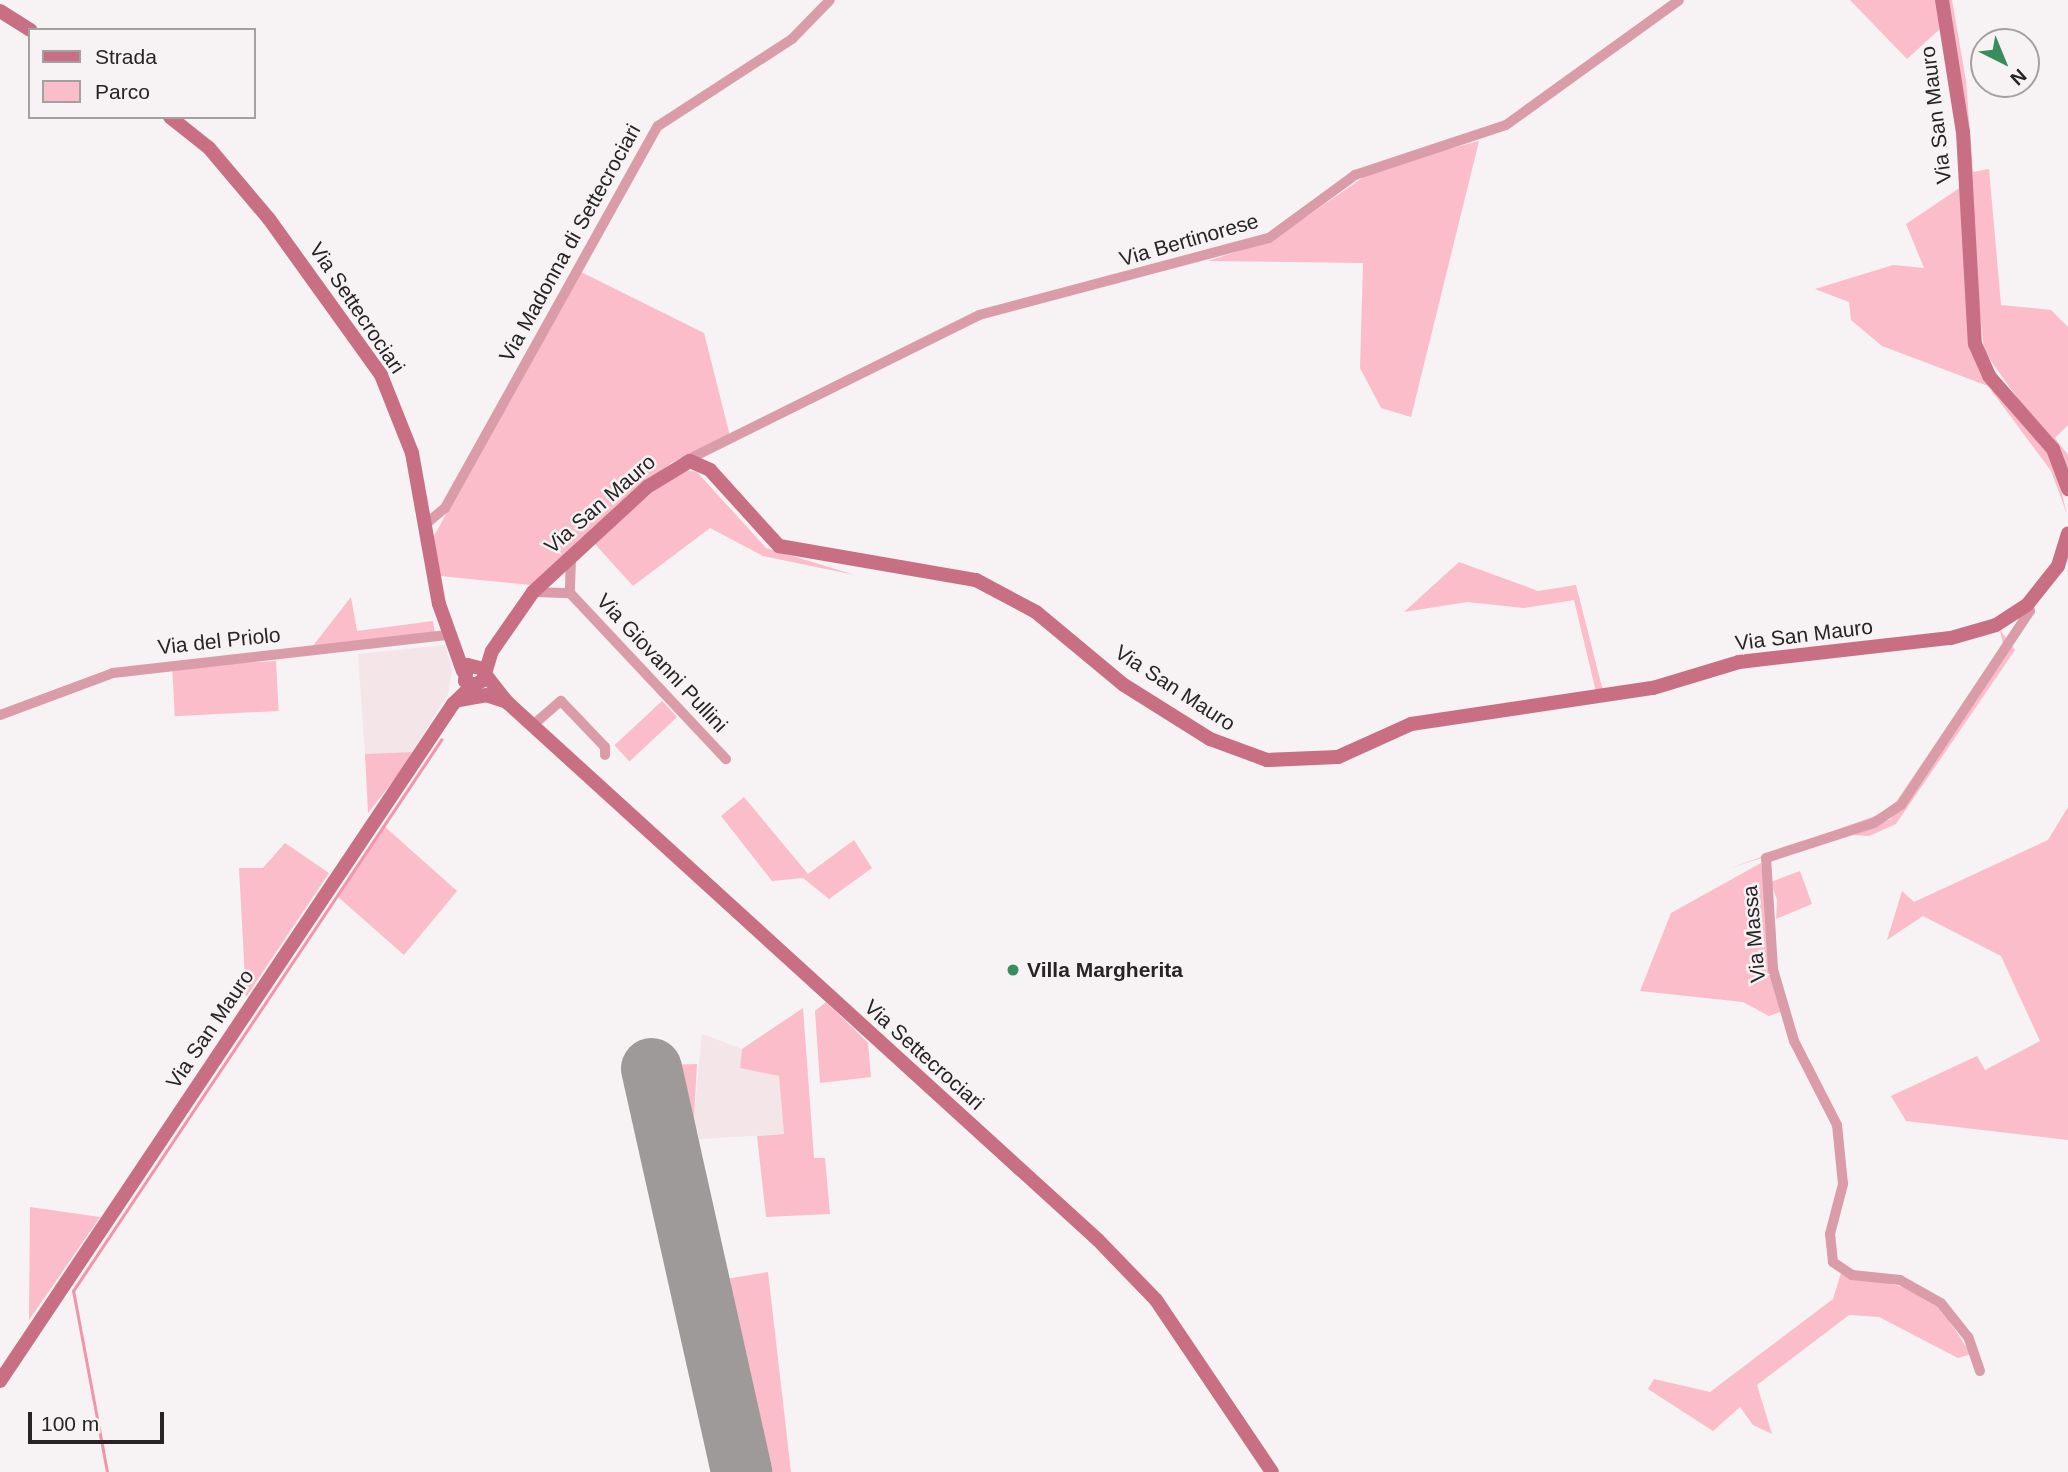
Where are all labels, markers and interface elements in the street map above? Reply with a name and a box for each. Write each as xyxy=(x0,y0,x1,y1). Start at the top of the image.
legend xyxy=(28,28,256,119)
north arrow xyxy=(1970,28,2040,98)
text: Strada xyxy=(95,45,157,68)
street label: Via San Mauro xyxy=(1915,45,1957,185)
text: N xyxy=(2006,65,2030,90)
text: Parco xyxy=(95,80,150,103)
street label: Via Madonna di Settecrociari xyxy=(494,120,646,366)
street label: Via Bertinorese xyxy=(1117,208,1261,272)
street label: Via Settecrociari xyxy=(304,238,410,378)
street label: Via San Mauro xyxy=(539,449,661,559)
street label: Via Giovanni Pullini xyxy=(591,588,733,738)
street label: Via San Mauro xyxy=(1734,614,1874,656)
street label: Via del Priolo xyxy=(156,622,282,660)
street label: Via San Mauro xyxy=(1110,640,1240,736)
street label: Via Massa xyxy=(1737,884,1771,984)
place label: Villa Margherita xyxy=(1027,957,1183,983)
marker: Villa Margherita xyxy=(1005,962,1021,978)
street label: Via San Mauro xyxy=(161,965,259,1093)
street label: Via Settecrociari xyxy=(859,995,989,1115)
scale bar xyxy=(32,1398,168,1442)
text: 100 m xyxy=(41,1412,99,1435)

